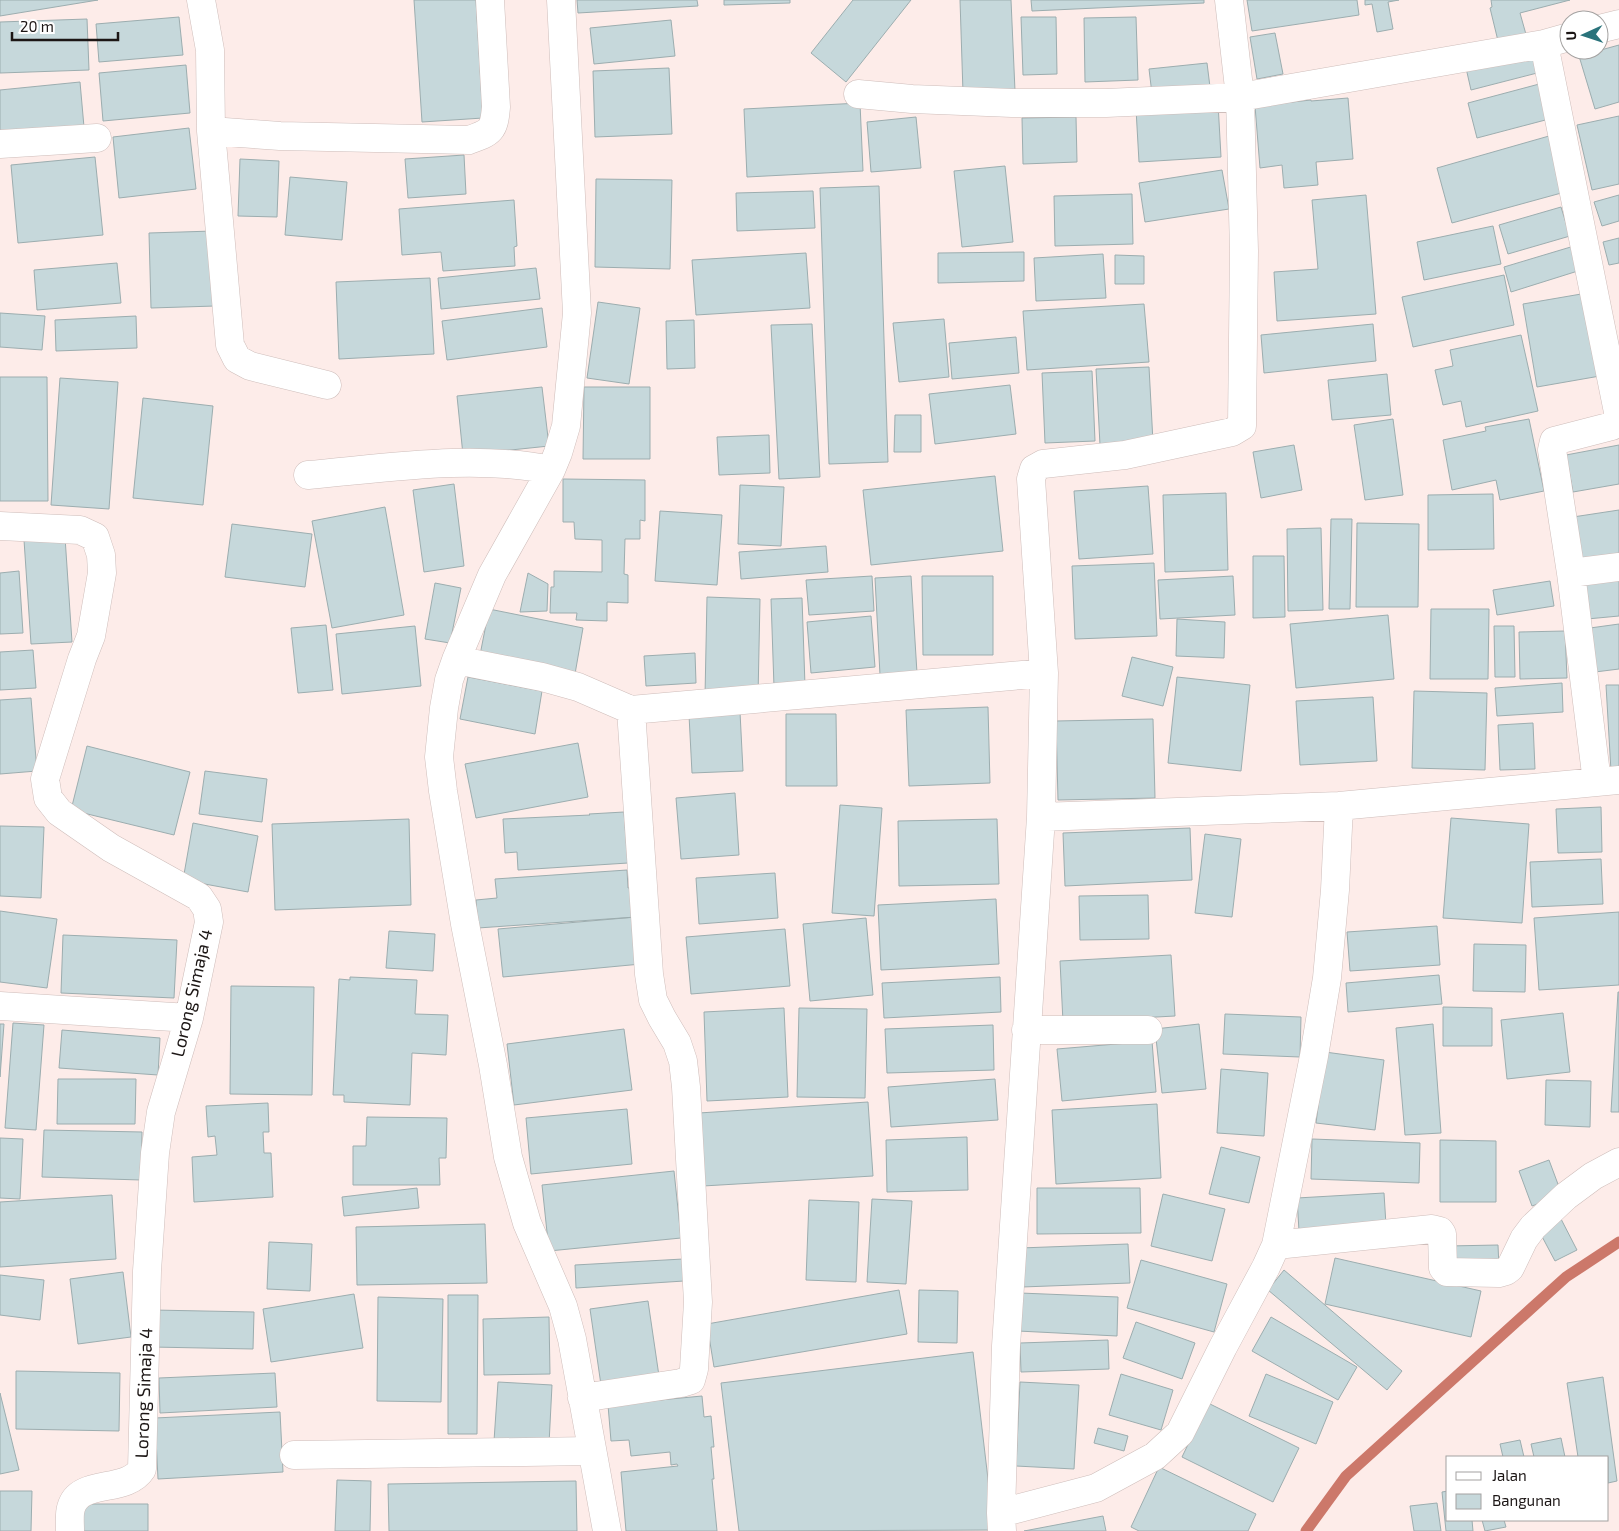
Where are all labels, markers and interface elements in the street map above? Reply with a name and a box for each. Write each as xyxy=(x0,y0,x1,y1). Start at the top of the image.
scale bar xyxy=(12,10,119,42)
north arrow xyxy=(1559,10,1609,60)
text: 20 m xyxy=(20,17,54,35)
text: U xyxy=(1562,30,1579,41)
street label: Lorong Simaja 4 xyxy=(166,927,216,1059)
street label: Lorong Simaja 4 xyxy=(130,1327,156,1459)
legend xyxy=(1446,1456,1609,1521)
text: Jalan xyxy=(1492,1466,1527,1484)
text: Bangunan xyxy=(1492,1491,1561,1509)

